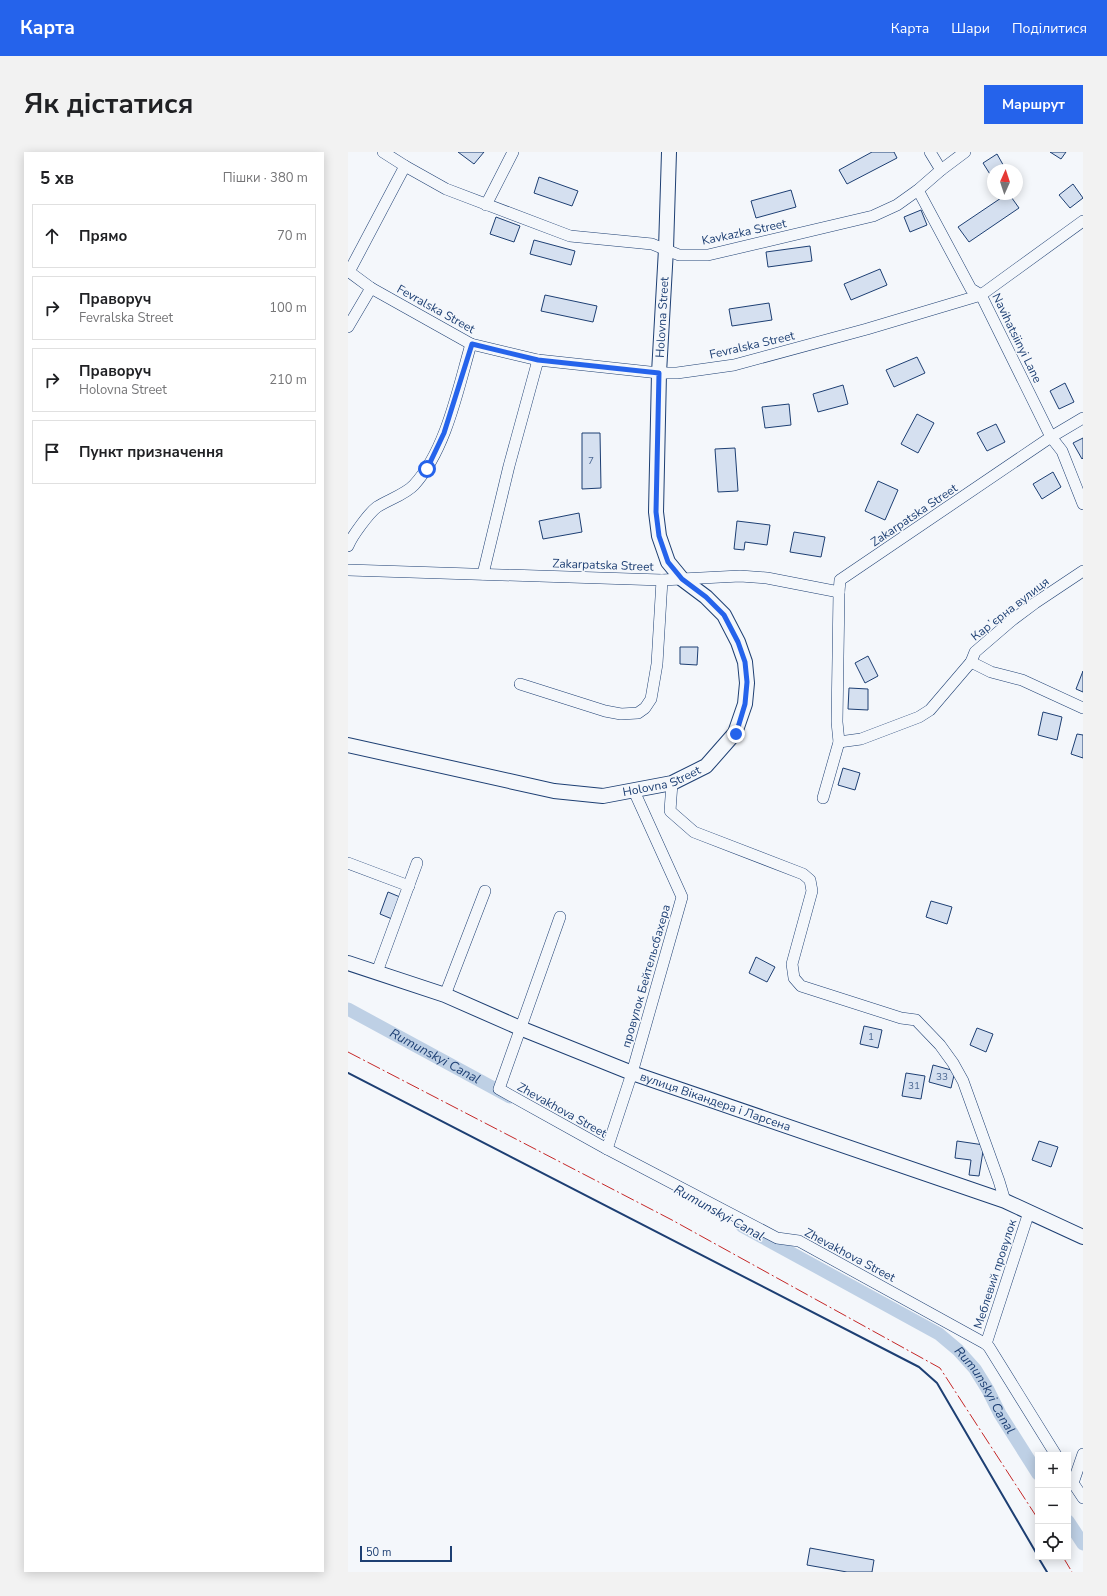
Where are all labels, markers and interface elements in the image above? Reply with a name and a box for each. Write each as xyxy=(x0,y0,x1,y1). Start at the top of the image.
text: Карта xyxy=(20,15,75,41)
text: Карта xyxy=(891,19,929,38)
text: Шари xyxy=(951,19,990,38)
text: Поділитися xyxy=(1012,19,1087,38)
text: Як дістатися xyxy=(24,85,193,123)
button: Маршрут xyxy=(984,85,1083,124)
north arrow xyxy=(987,164,1023,200)
text: 5 хв xyxy=(40,167,74,190)
text: Пішки · 380 m xyxy=(223,169,308,187)
street label: Kavkazka Street xyxy=(700,215,788,249)
icon: ahead xyxy=(41,225,63,247)
text: Прямо xyxy=(79,226,127,246)
text: 70 m xyxy=(277,227,307,245)
street label: Holovna Street xyxy=(652,275,672,358)
street label: Fevralska Street xyxy=(394,281,479,337)
text: Праворуч xyxy=(79,289,151,309)
street label: Navihatsiinyi Lane xyxy=(988,291,1046,385)
icon: right xyxy=(41,297,63,319)
text: 100 m xyxy=(269,299,307,317)
text: Fevralska Street xyxy=(79,309,173,327)
street label: Fevralska Street xyxy=(708,327,797,363)
text: Праворуч xyxy=(79,361,151,381)
icon: right xyxy=(41,369,63,391)
text: 210 m xyxy=(269,371,307,389)
text: Holovna Street xyxy=(79,381,167,399)
icon: arrive xyxy=(41,441,63,463)
text: Пункт призначення xyxy=(79,442,224,462)
house number: 7 xyxy=(588,454,594,468)
route start xyxy=(418,460,436,478)
street label: Zakarpatska Street xyxy=(868,480,961,550)
street label: Zakarpatska Street xyxy=(552,555,655,575)
street label: Карʼєрна вулиця xyxy=(968,574,1052,644)
route end xyxy=(727,725,745,743)
street label: Holovna Street xyxy=(621,762,704,800)
street label: провулок Бейтельсбахера xyxy=(618,902,674,1050)
water label: Rumunskyi Canal xyxy=(386,1024,484,1088)
house number: 1 xyxy=(868,1030,874,1044)
street label: вулиця Вікандера і Ларсена xyxy=(638,1068,793,1135)
house number: 33 xyxy=(936,1070,948,1084)
street label: Zhevakhova Street xyxy=(514,1079,610,1142)
house number: 31 xyxy=(908,1079,920,1093)
water label: Rumunskyi Canal xyxy=(671,1181,768,1245)
street label: Меблевий провулок xyxy=(970,1217,1020,1331)
street label: Zhevakhova Street xyxy=(802,1224,899,1286)
water label: Rumunskyi Canal xyxy=(950,1342,1019,1438)
map controls xyxy=(1035,1452,1071,1560)
button: + xyxy=(1035,1452,1071,1488)
button: − xyxy=(1035,1488,1071,1524)
button: locate xyxy=(1035,1524,1071,1560)
scale bar xyxy=(360,1544,452,1563)
text: 50 m xyxy=(366,1545,391,1560)

